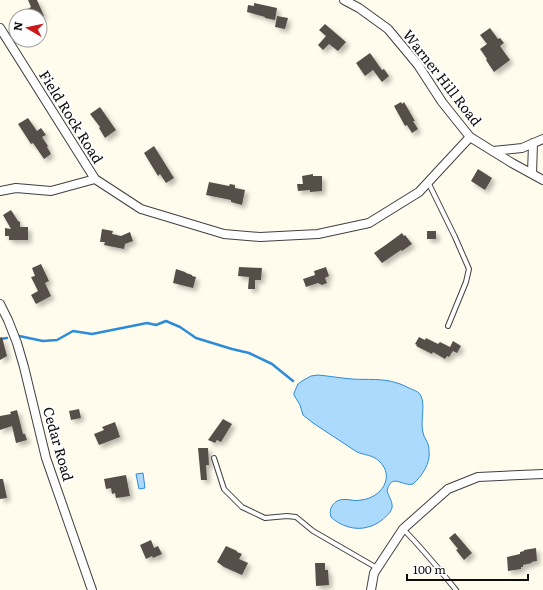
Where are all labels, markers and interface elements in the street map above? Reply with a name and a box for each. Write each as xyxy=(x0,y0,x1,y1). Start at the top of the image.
north arrow xyxy=(8,8,48,48)
text: N xyxy=(9,20,26,32)
street label: Warner Hill Road xyxy=(399,25,487,130)
street label: Field Rock Road xyxy=(35,66,109,167)
street label: Cedar Road xyxy=(39,404,79,484)
scale bar xyxy=(407,556,528,582)
text: 100 m xyxy=(413,560,446,578)

